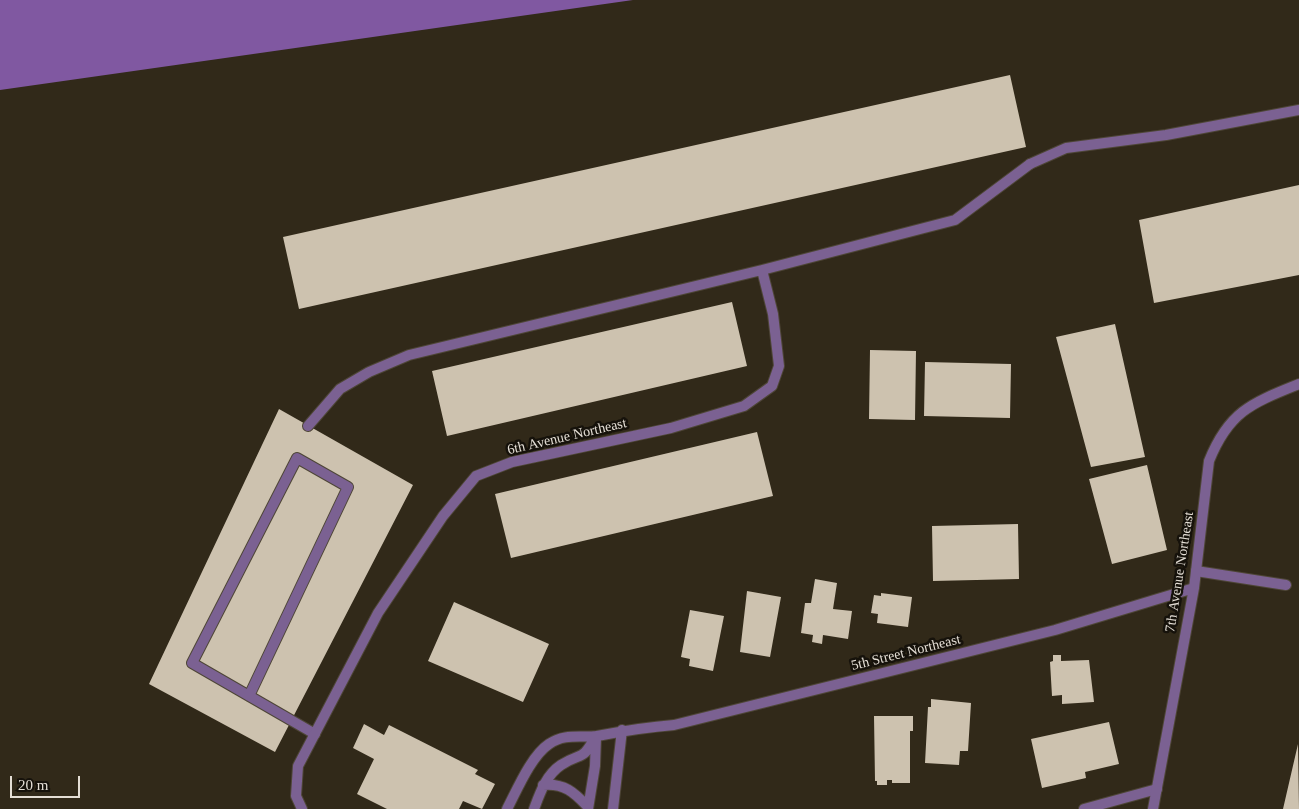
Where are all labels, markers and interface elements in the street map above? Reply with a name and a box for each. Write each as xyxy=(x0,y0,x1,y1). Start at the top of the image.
street label: 6th Avenue Northeast xyxy=(506,415,628,459)
street label: 7th Avenue Northeast xyxy=(1162,511,1198,633)
street label: 5th Street Northeast xyxy=(850,631,962,675)
scale bar xyxy=(12,766,82,798)
text: 20 m xyxy=(18,777,48,793)

